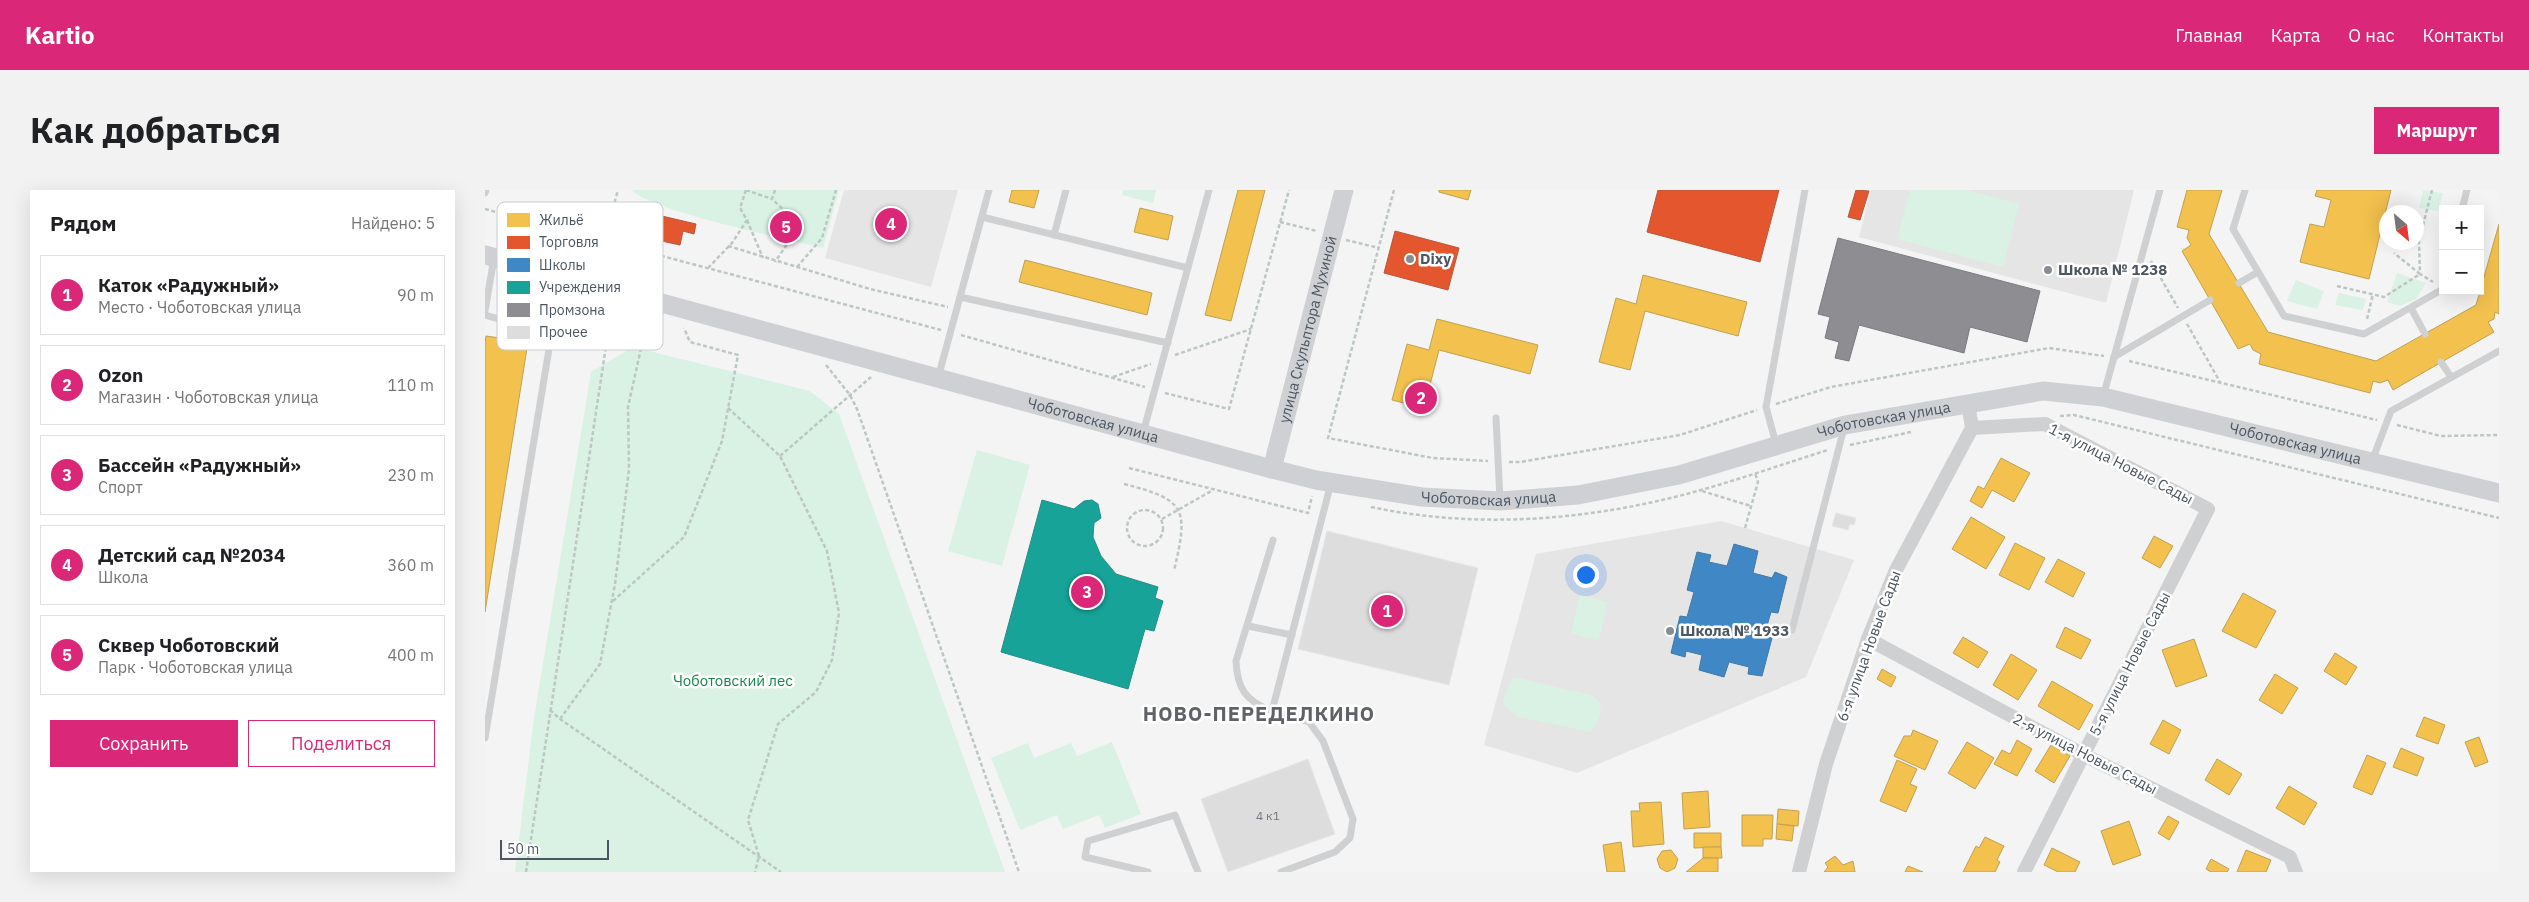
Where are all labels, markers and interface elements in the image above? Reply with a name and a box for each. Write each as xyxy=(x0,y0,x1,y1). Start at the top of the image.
text: Kartio xyxy=(25,19,95,51)
text: Главная xyxy=(2175,24,2243,47)
text: Карта xyxy=(2271,24,2320,47)
text: О нас xyxy=(2348,24,2395,47)
text: Контакты xyxy=(2423,24,2504,47)
text: Как добраться xyxy=(30,107,281,153)
button: Маршрут xyxy=(2374,107,2499,154)
legend xyxy=(497,202,663,350)
pin: 4 xyxy=(875,205,907,243)
north arrow xyxy=(2379,205,2424,250)
map controls xyxy=(2439,205,2484,295)
button: + xyxy=(2439,205,2484,250)
pin: 5 xyxy=(770,208,802,246)
text: Рядом xyxy=(50,209,117,237)
text: Жильё xyxy=(539,211,584,229)
text: Найдено: 5 xyxy=(351,213,435,233)
text: Торговля xyxy=(539,233,599,251)
street label: улица Скульптора Мухиной xyxy=(1274,234,1341,425)
place label: Dixy xyxy=(1420,249,1451,268)
button: − xyxy=(2439,250,2484,295)
marker: Dixy xyxy=(1404,253,1416,265)
text: Школы xyxy=(539,256,586,274)
place label: Школа № 1238 xyxy=(2058,260,2167,279)
marker: Школа № 1238 xyxy=(2042,264,2054,276)
text: Каток «Радужный» xyxy=(98,273,279,297)
text: Учреждения xyxy=(539,278,621,296)
text: 1 xyxy=(62,285,72,305)
text: 90 m xyxy=(397,285,434,305)
text: Место · Чоботовская улица xyxy=(98,297,301,317)
text: Промзона xyxy=(539,301,605,319)
text: Прочее xyxy=(539,323,588,341)
text: Ozon xyxy=(98,363,143,387)
text: 2 xyxy=(62,375,72,395)
text: 110 m xyxy=(387,375,434,395)
pin: 2 xyxy=(1405,379,1437,417)
text: Магазин · Чоботовская улица xyxy=(98,387,319,407)
street label: Чоботовская улица xyxy=(1025,393,1161,447)
street label: Чоботовская улица xyxy=(1815,397,1952,442)
street label: Чоботовская улица xyxy=(2227,418,2363,468)
street label: 1-я улица Новые Сады xyxy=(2046,419,2196,508)
text: Бассейн «Радужный» xyxy=(98,453,301,477)
text: 3 xyxy=(62,465,72,485)
text: 230 m xyxy=(387,465,434,485)
text: Спорт xyxy=(98,477,143,497)
street label: Чоботовская улица xyxy=(1421,487,1557,510)
text: Детский сад №2034 xyxy=(98,543,285,567)
text: 4 xyxy=(62,555,72,575)
text: 360 m xyxy=(387,555,434,575)
your location xyxy=(1573,562,1599,588)
text: Школа xyxy=(98,567,148,587)
street label: 6-я улица Новые Сады xyxy=(1832,568,1905,724)
pin: 3 xyxy=(1071,573,1103,611)
street label: 5-я улица Новые Сады xyxy=(2085,589,2174,739)
pin: 1 xyxy=(1371,592,1403,630)
place label: Школа № 1933 xyxy=(1680,621,1789,640)
marker: Школа № 1933 xyxy=(1664,625,1676,637)
text: Сквер Чоботовский xyxy=(98,633,279,657)
text: 5 xyxy=(62,645,72,665)
text: 400 m xyxy=(387,645,434,665)
text: Парк · Чоботовская улица xyxy=(98,657,293,677)
park label: Чоботовский лес xyxy=(673,671,793,690)
district label: НОВО-ПЕРЕДЕЛКИНО xyxy=(1143,700,1375,727)
street label: 2-я улица Новые Сады xyxy=(2010,709,2160,798)
button: Сохранить xyxy=(50,720,238,767)
button: Поделиться xyxy=(248,720,435,767)
house number: 4 к1 xyxy=(1256,808,1280,823)
scale bar xyxy=(500,837,609,860)
text: 50 m xyxy=(507,840,539,858)

